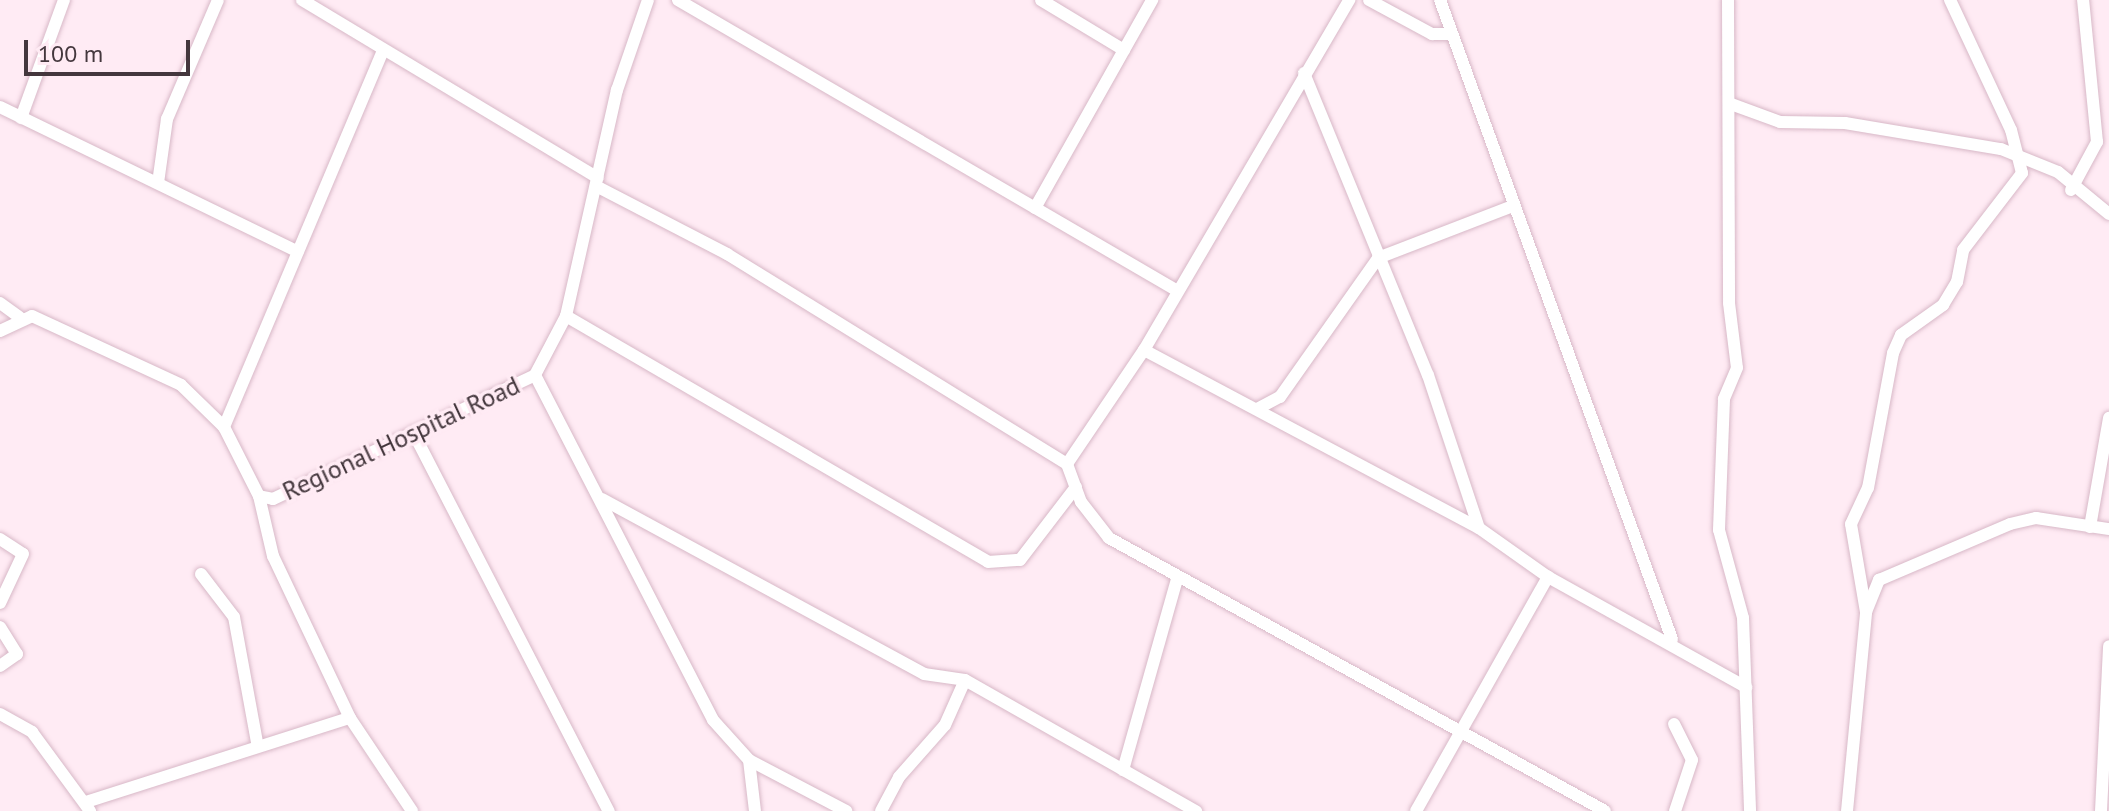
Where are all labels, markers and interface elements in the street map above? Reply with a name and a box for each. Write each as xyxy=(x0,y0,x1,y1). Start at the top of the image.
scale bar xyxy=(28,24,194,74)
text: 100 m xyxy=(38,38,103,69)
street label: Regional Hospital Road xyxy=(277,369,525,507)

